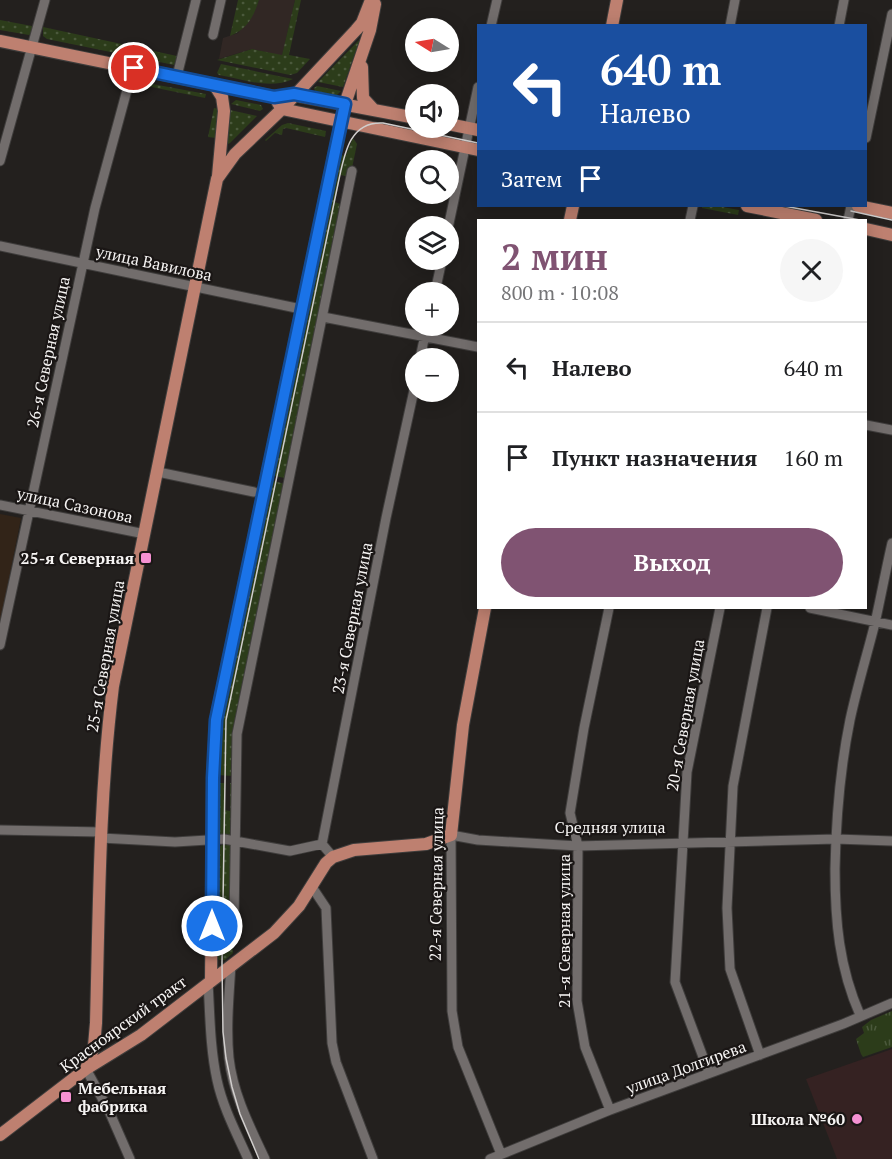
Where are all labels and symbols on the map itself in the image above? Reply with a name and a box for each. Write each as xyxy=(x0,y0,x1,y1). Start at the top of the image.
north arrow xyxy=(405,18,459,72)
pin xyxy=(108,42,159,93)
street label: улица Вавилова xyxy=(93,240,214,286)
street label: 26-я Северная улица xyxy=(21,274,75,430)
street label: улица Сазонова xyxy=(14,482,135,528)
street label: 23-я Северная улица xyxy=(327,540,377,696)
place label: 25-я Северная xyxy=(21,547,134,569)
marker: 25-я Северная xyxy=(139,551,153,565)
street label: 25-я Северная улица xyxy=(81,578,129,734)
street label: 20-я Северная улица xyxy=(661,637,709,793)
street label: 22-я Северная улица xyxy=(424,807,448,961)
street label: Средняя улица xyxy=(554,816,666,838)
street label: 21-я Северная улица xyxy=(553,854,575,1008)
position arrow xyxy=(180,894,244,958)
street label: Красноярский тракт xyxy=(55,971,191,1077)
street label: улица Долгирева xyxy=(622,1035,749,1099)
place label: Мебельная фабрика xyxy=(78,1077,166,1117)
marker: Мебельная фабрика xyxy=(59,1090,73,1104)
place label: Школа №60 xyxy=(751,1108,845,1130)
marker: Школа №60 xyxy=(850,1112,864,1126)

